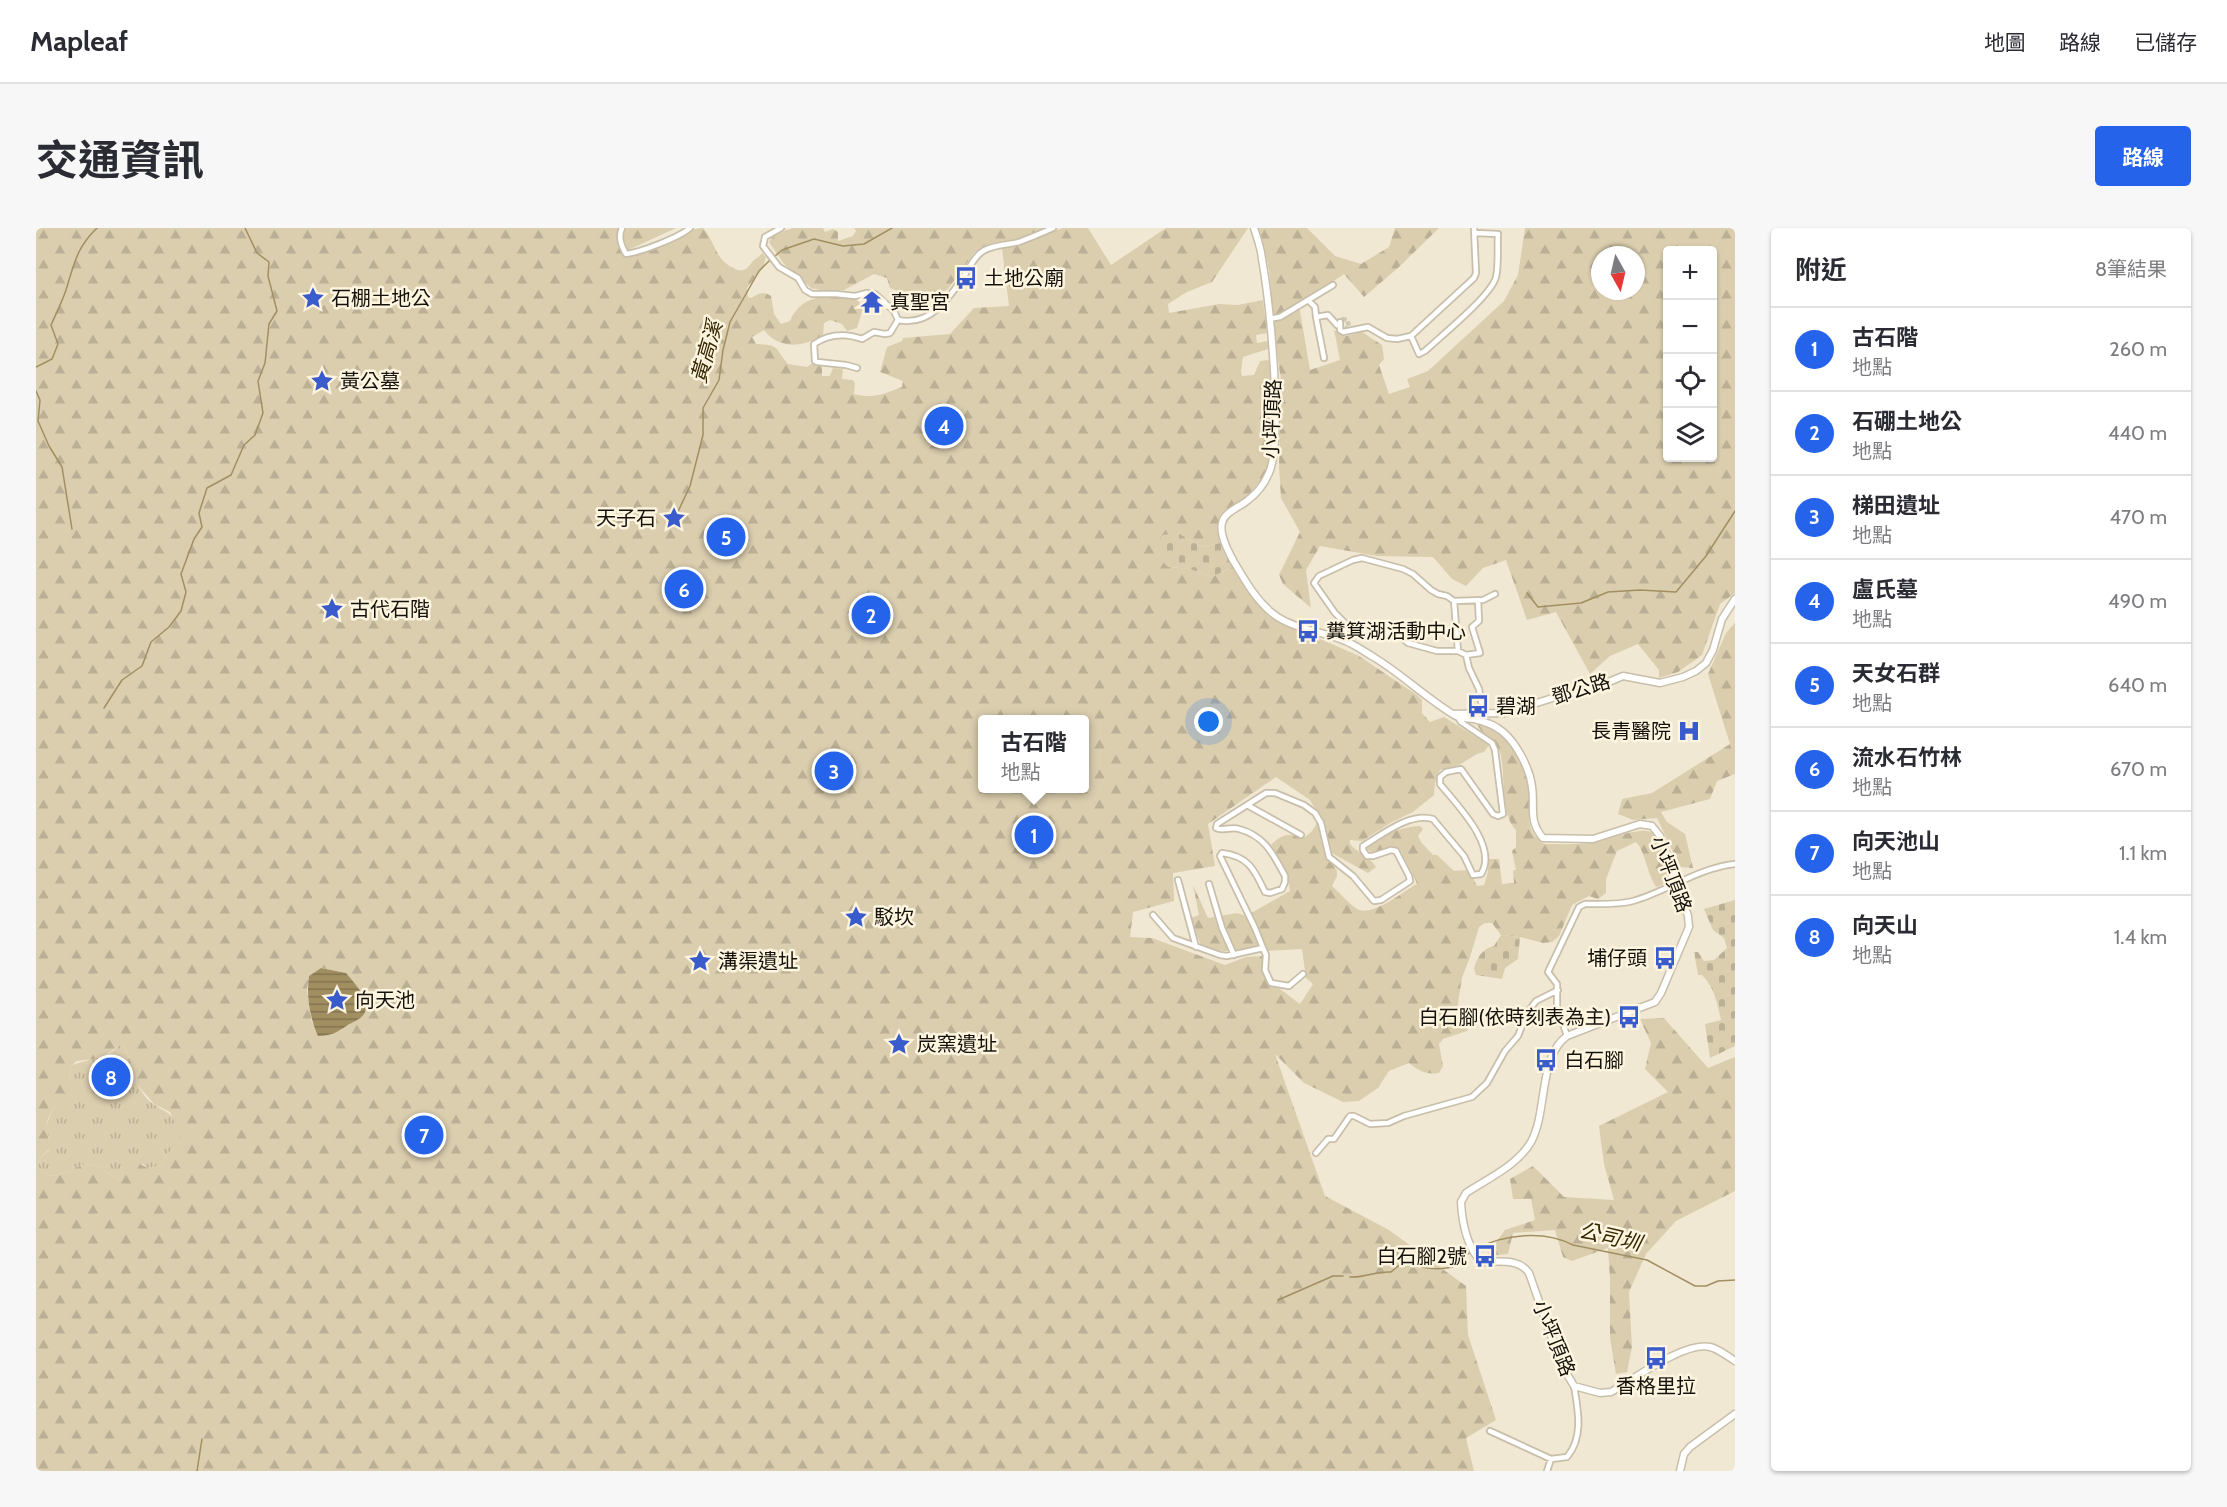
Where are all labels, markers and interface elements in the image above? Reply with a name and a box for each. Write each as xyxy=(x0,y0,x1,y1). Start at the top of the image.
text: Mapleaf xyxy=(30,24,128,58)
text: 地圖 xyxy=(1984,30,2026,55)
text: 路線 xyxy=(2059,30,2101,55)
text: 已儲存 xyxy=(2134,30,2197,55)
button: 路線 xyxy=(2095,126,2191,186)
text: 交通資訊 xyxy=(36,134,204,186)
north arrow xyxy=(1591,246,1645,300)
map controls xyxy=(1663,246,1717,462)
button: + xyxy=(1663,246,1717,300)
text: 附近 xyxy=(1795,254,1847,286)
text: 8筆結果 xyxy=(2095,257,2167,281)
bus stop icon: 土地公廟 xyxy=(953,265,979,291)
place label: 土地公廟 xyxy=(984,266,1064,290)
place icon: 石棚土地公 xyxy=(300,285,326,311)
place label: 石棚土地公 xyxy=(331,286,431,310)
temple icon: 真聖宮 xyxy=(859,289,885,315)
place label: 真聖宮 xyxy=(890,290,950,314)
button: − xyxy=(1663,300,1717,354)
water label: 黃高溪 xyxy=(686,315,728,386)
text: 古石階 xyxy=(1852,324,1918,351)
text: 1 xyxy=(1811,337,1818,361)
text: 260 m xyxy=(2109,337,2167,361)
button: locate xyxy=(1663,354,1717,408)
text: 地點 xyxy=(1852,355,1892,379)
place icon: 黃公墓 xyxy=(309,368,335,394)
place label: 黃公墓 xyxy=(340,369,400,393)
street label: 小坪頂路 xyxy=(1259,379,1285,459)
pin: 4 xyxy=(924,404,964,448)
button: layers xyxy=(1663,408,1717,462)
text: 石硼土地公 xyxy=(1852,408,1962,435)
text: 2 xyxy=(1809,421,1820,445)
text: 440 m xyxy=(2108,421,2167,445)
text: 地點 xyxy=(1852,439,1892,463)
text: 梯田遺址 xyxy=(1852,492,1940,519)
place icon: 天子石 xyxy=(661,505,687,531)
text: 3 xyxy=(1809,505,1820,529)
text: 470 m xyxy=(2110,505,2167,529)
place label: 天子石 xyxy=(596,506,656,530)
pin: 5 xyxy=(706,514,746,560)
text: 地點 xyxy=(1852,523,1892,547)
pin: 6 xyxy=(664,566,704,612)
text: 盧氏墓 xyxy=(1852,576,1918,603)
text: 4 xyxy=(1808,589,1821,613)
text: 490 m xyxy=(2108,589,2167,613)
pin: 2 xyxy=(852,592,890,638)
place icon: 古代石階 xyxy=(319,596,345,622)
place label: 古代石階 xyxy=(350,597,430,621)
text: 地點 xyxy=(1852,607,1892,631)
bus stop icon: 糞箕湖活動中心 xyxy=(1295,618,1321,644)
place label: 糞箕湖活動中心 xyxy=(1326,619,1466,643)
text: 天女石群 xyxy=(1852,660,1940,687)
street label: 鄧公路 xyxy=(1549,669,1613,709)
text: 5 xyxy=(1809,673,1820,697)
text: 640 m xyxy=(2108,673,2167,697)
text: 地點 xyxy=(1852,691,1892,715)
bus stop icon: 碧湖 xyxy=(1465,693,1491,719)
place label: 碧湖 xyxy=(1496,694,1536,718)
your location xyxy=(1194,707,1223,736)
popup xyxy=(978,715,1089,793)
hospital icon: 長青醫院 xyxy=(1676,718,1702,744)
place label: 長青醫院 xyxy=(1591,719,1671,743)
text: 古石階 xyxy=(1000,729,1067,756)
text: 流水石竹林 xyxy=(1852,744,1962,771)
pin: 3 xyxy=(814,748,854,794)
text: 6 xyxy=(1809,757,1820,781)
text: 670 m xyxy=(2110,757,2167,781)
text: 地點 xyxy=(1000,760,1040,784)
text: 地點 xyxy=(1852,775,1892,799)
pin: 1 xyxy=(1014,812,1054,858)
text: 向天池山 xyxy=(1852,828,1940,855)
street label: 小坪頂路 xyxy=(1645,832,1697,916)
text: 7 xyxy=(1809,841,1820,865)
text: 1.1 km xyxy=(2119,841,2167,865)
text: 地點 xyxy=(1852,859,1892,883)
place icon: 駁坎 xyxy=(843,904,869,930)
place label: 駁坎 xyxy=(874,905,914,929)
text: 向天山 xyxy=(1852,912,1918,939)
text: 8 xyxy=(1808,925,1821,949)
text: 1.4 km xyxy=(2114,925,2167,949)
text: 地點 xyxy=(1852,943,1892,967)
bus stop icon: 埔仔頭 xyxy=(1652,945,1678,971)
place label: 埔仔頭 xyxy=(1587,946,1647,970)
place icon: 溝渠遺址 xyxy=(687,948,713,974)
place label: 溝渠遺址 xyxy=(718,949,798,973)
place icon: 向天池 xyxy=(324,987,350,1013)
place label: 向天池 xyxy=(355,988,415,1012)
bus stop icon: 白石腳(依時刻表為主) xyxy=(1616,1004,1642,1030)
place label: 白石腳(依時刻表為主) xyxy=(1418,1005,1611,1029)
place icon: 炭窯遺址 xyxy=(886,1031,912,1057)
place label: 炭窯遺址 xyxy=(917,1032,997,1056)
bus stop icon: 白石腳 xyxy=(1533,1047,1559,1073)
place label: 白石腳 xyxy=(1564,1048,1624,1072)
pin: 8 xyxy=(92,1054,130,1100)
pin: 7 xyxy=(404,1112,444,1158)
water label: 公司圳 xyxy=(1577,1217,1647,1256)
bus stop icon: 白石腳2號 xyxy=(1472,1243,1498,1269)
place label: 白石腳2號 xyxy=(1377,1244,1467,1268)
street label: 小坪頂路 xyxy=(1528,1296,1580,1380)
bus stop icon: 香格里拉 xyxy=(1643,1345,1669,1371)
place label: 香格里拉 xyxy=(1616,1374,1696,1398)

